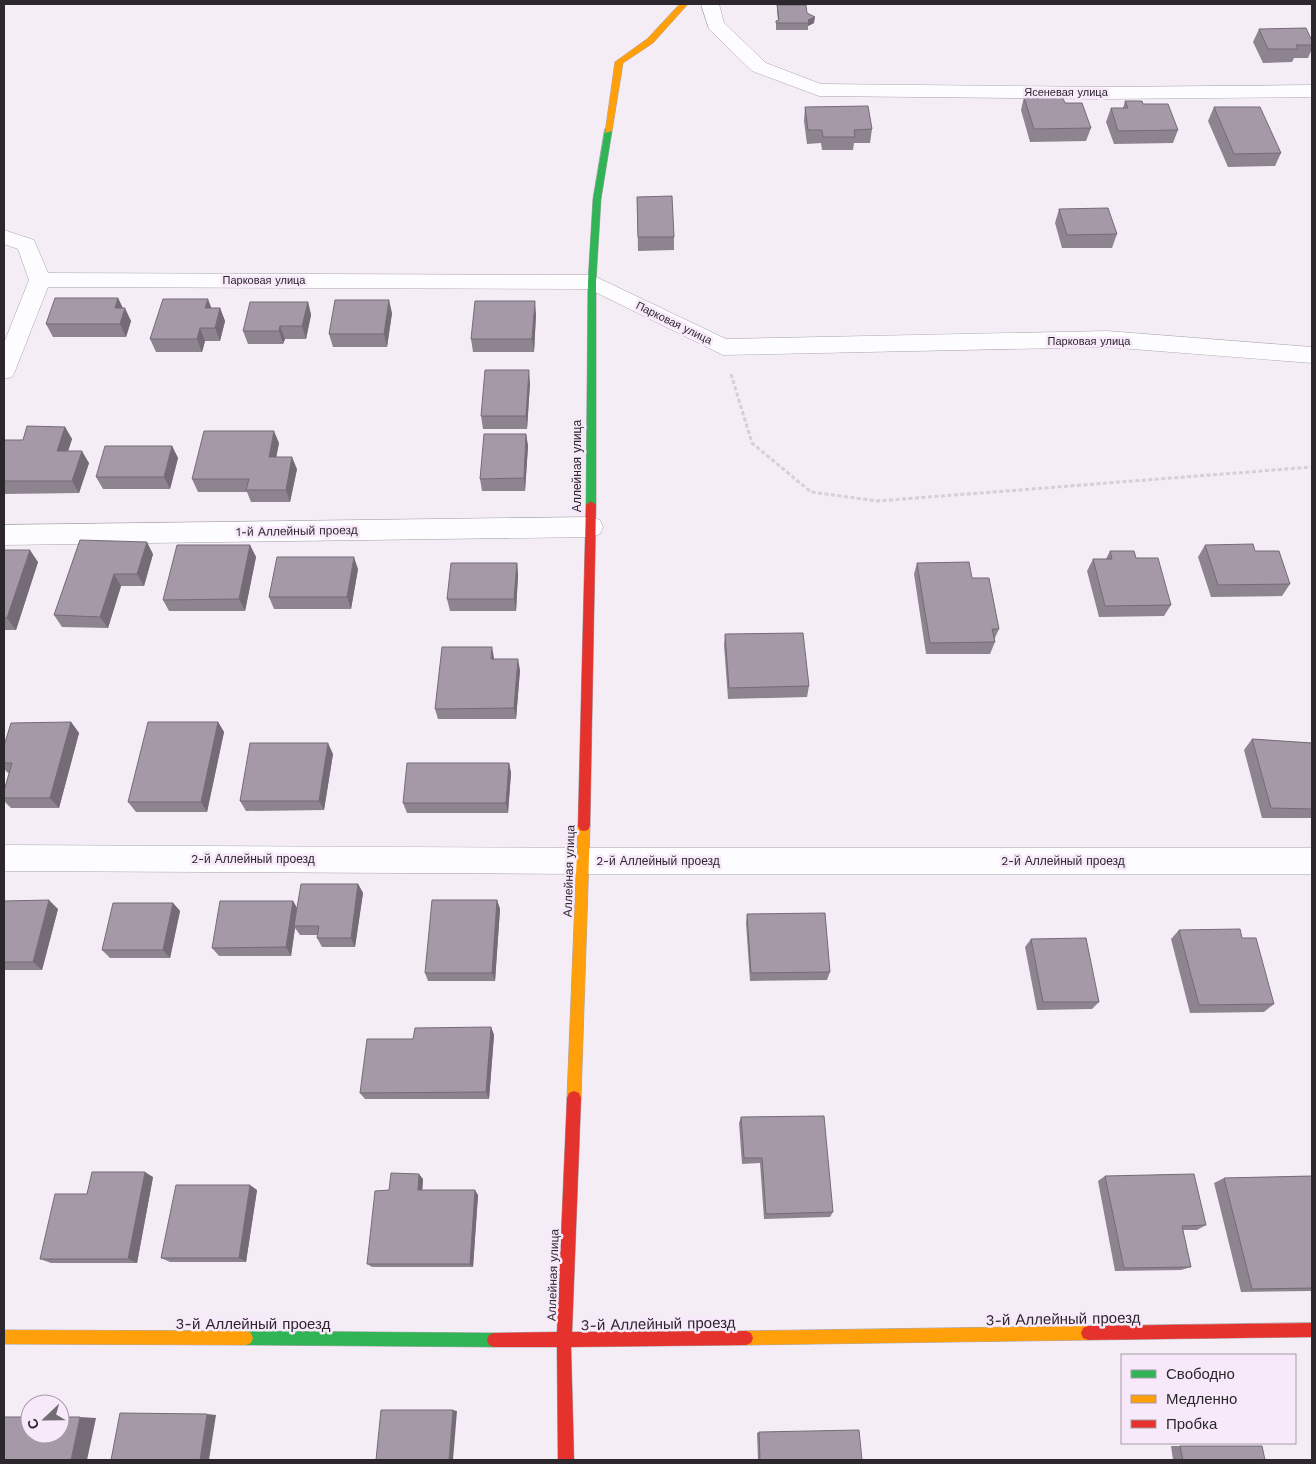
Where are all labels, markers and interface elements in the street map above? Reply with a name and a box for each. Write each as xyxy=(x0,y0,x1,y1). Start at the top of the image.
street label: Ясеневая улица xyxy=(1024,86,1109,99)
street label: Парковая улица xyxy=(223,274,306,287)
street label: Парковая улица xyxy=(634,299,715,347)
street label: Парковая улица xyxy=(1048,335,1131,348)
street label: Аллейная улица xyxy=(570,420,584,512)
street label: 1-й Аллейный проезд xyxy=(236,523,358,539)
street label: Аллейная улица xyxy=(560,824,578,917)
street label: 2-й Аллейный проезд xyxy=(191,852,315,866)
street label: 2-й Аллейный проезд xyxy=(596,854,720,868)
street label: 2-й Аллейный проезд xyxy=(1001,854,1125,868)
street label: Аллейная улица xyxy=(544,1228,562,1321)
street label: 3-й Аллейный проезд xyxy=(985,1309,1141,1329)
street label: 3-й Аллейный проезд xyxy=(580,1314,736,1334)
street label: 3-й Аллейный проезд xyxy=(176,1315,331,1333)
legend xyxy=(1121,1354,1296,1444)
text: Свободно xyxy=(1166,1365,1235,1383)
text: Медленно xyxy=(1166,1390,1237,1408)
north arrow xyxy=(20,1394,70,1444)
text: Пробка xyxy=(1166,1415,1218,1433)
text: С xyxy=(24,1416,42,1432)

